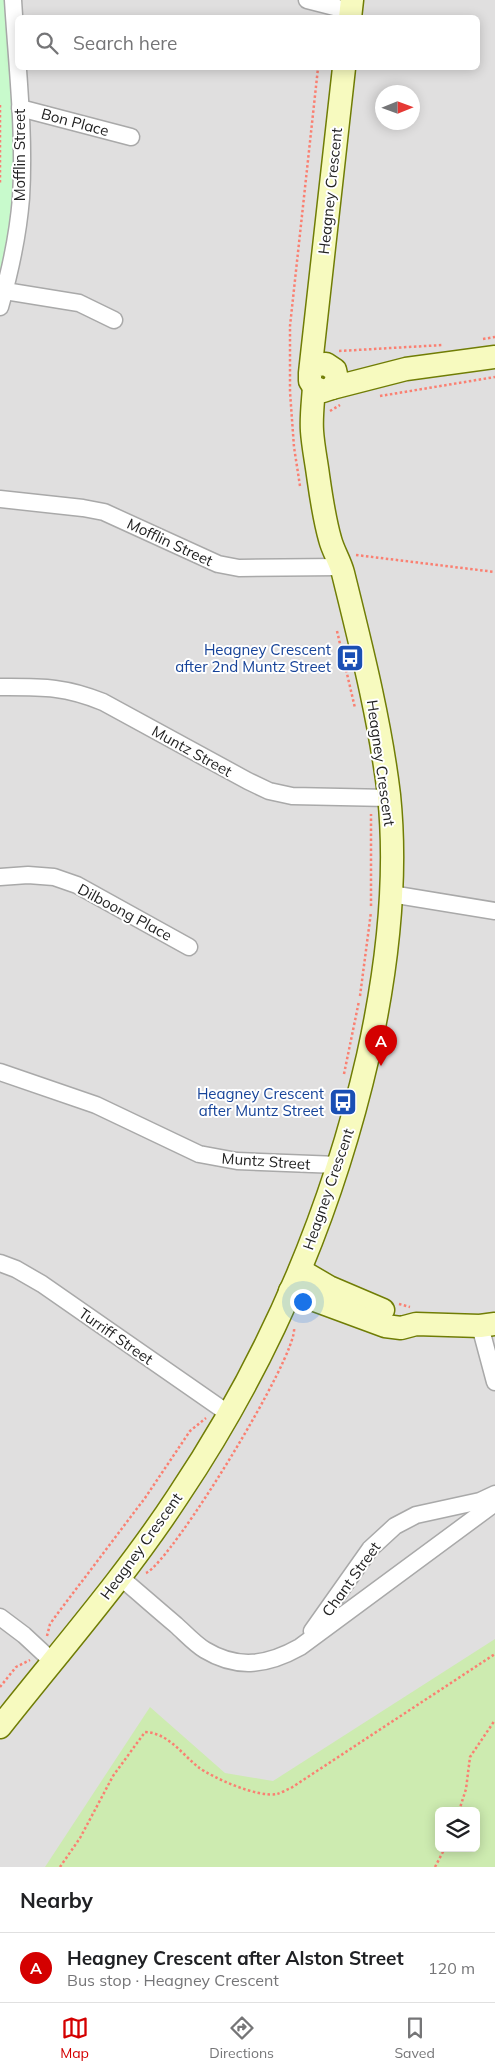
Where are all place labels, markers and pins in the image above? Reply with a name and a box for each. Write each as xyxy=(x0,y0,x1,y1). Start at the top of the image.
place label: Heagney Crescent after 2nd Muntz Street xyxy=(175,640,331,676)
bus stop icon: Heagney Crescent after 2nd Muntz Street xyxy=(335,643,365,673)
pin: A xyxy=(365,1025,397,1066)
place label: Heagney Crescent after Muntz Street xyxy=(197,1084,324,1120)
bus stop icon: Heagney Crescent after Muntz Street xyxy=(328,1087,358,1117)

